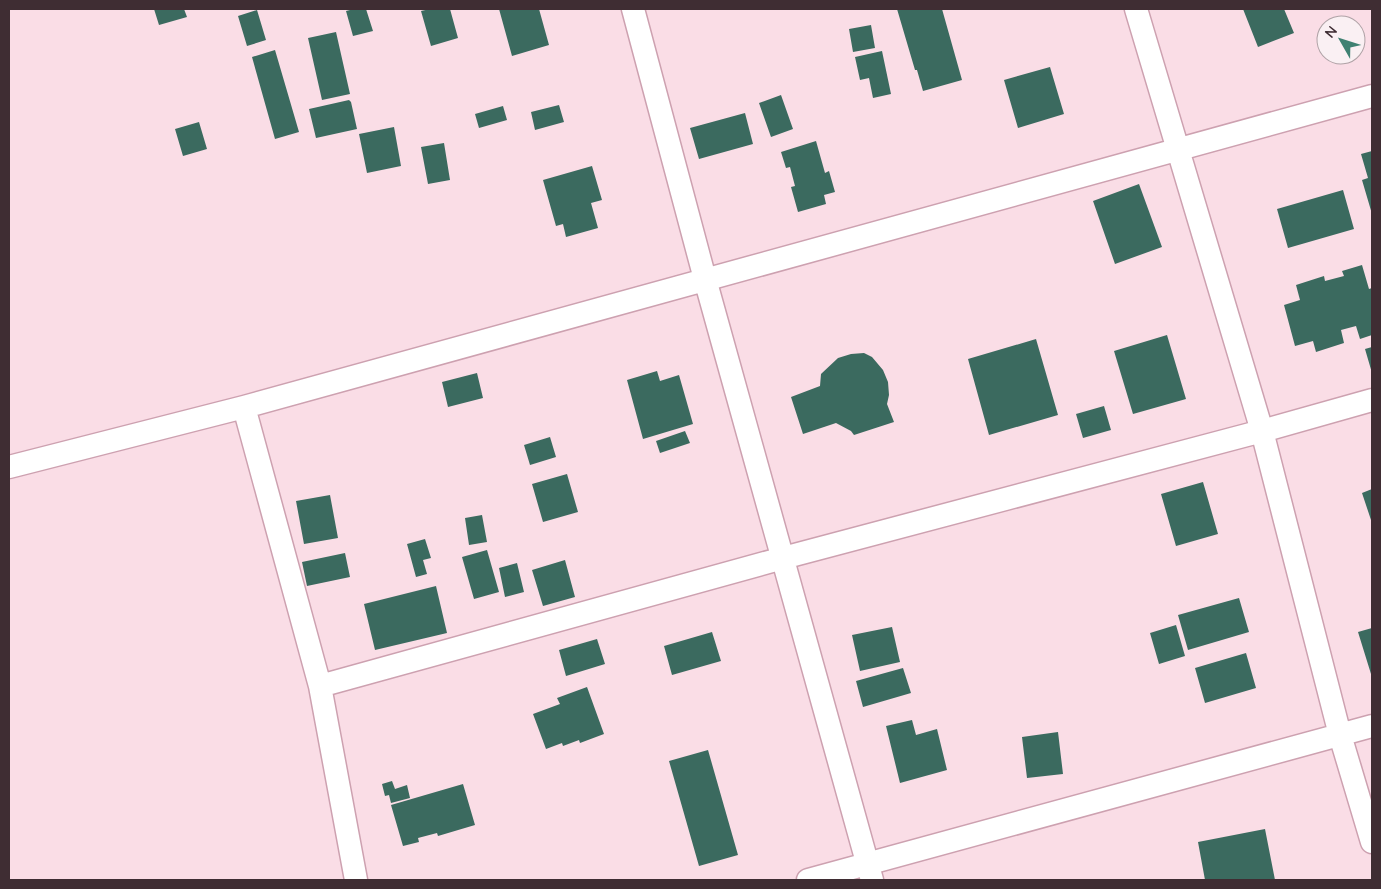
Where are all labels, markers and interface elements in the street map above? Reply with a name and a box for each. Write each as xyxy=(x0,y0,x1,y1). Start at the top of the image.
north arrow xyxy=(1316,15,1366,65)
text: N xyxy=(1321,22,1341,41)

